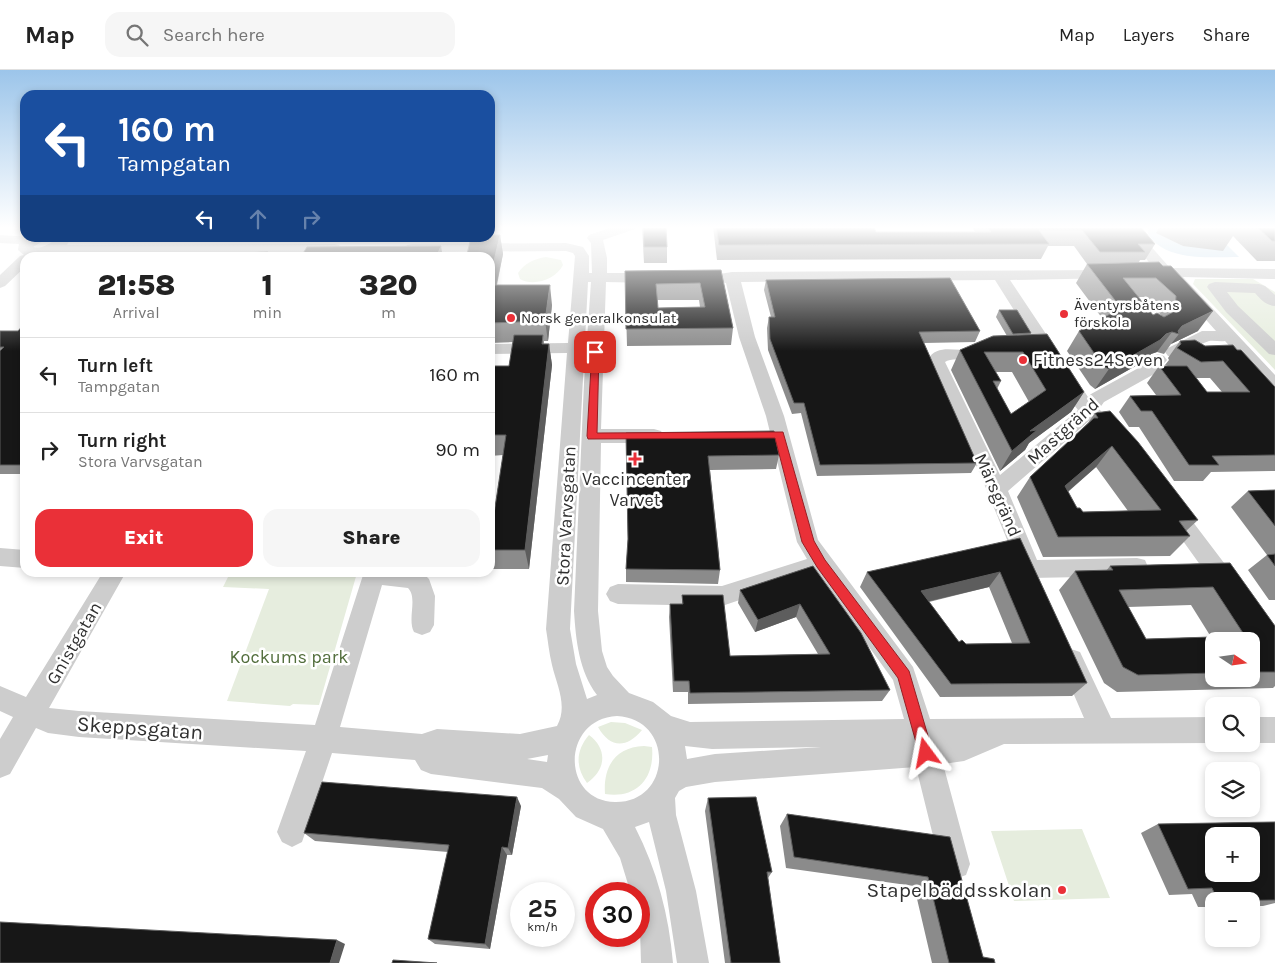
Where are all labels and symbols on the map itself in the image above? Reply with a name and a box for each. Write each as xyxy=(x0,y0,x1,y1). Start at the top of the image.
place label: Äventyrsbåtens förskola xyxy=(1074,296,1180,331)
marker: Äventyrsbåtens förskola xyxy=(1058,308,1070,320)
place label: Norsk generalkonsulat xyxy=(521,309,677,327)
marker: Norsk generalkonsulat xyxy=(505,312,517,324)
pin xyxy=(574,331,616,373)
place label: Fitness24Seven xyxy=(1033,349,1163,371)
marker: Fitness24Seven xyxy=(1017,354,1029,366)
street label: Mastgränd xyxy=(1022,393,1104,469)
street label: Stora Varvsgatan xyxy=(551,445,581,587)
street label: Märsgränd xyxy=(970,450,1026,540)
marker: Vaccincenter Varvet xyxy=(628,452,642,466)
place label: Vaccincenter Varvet xyxy=(582,468,689,511)
street label: Gnistgatan xyxy=(42,598,106,688)
north arrow xyxy=(1205,632,1260,688)
park label: Kockums park xyxy=(230,646,348,668)
street label: Skeppsgatan xyxy=(76,712,204,744)
position arrow xyxy=(899,726,951,778)
place label: Stapelbäddsskolan xyxy=(867,878,1052,902)
speed limit sign: 30 xyxy=(585,882,650,947)
marker: Stapelbäddsskolan xyxy=(1056,884,1068,896)

